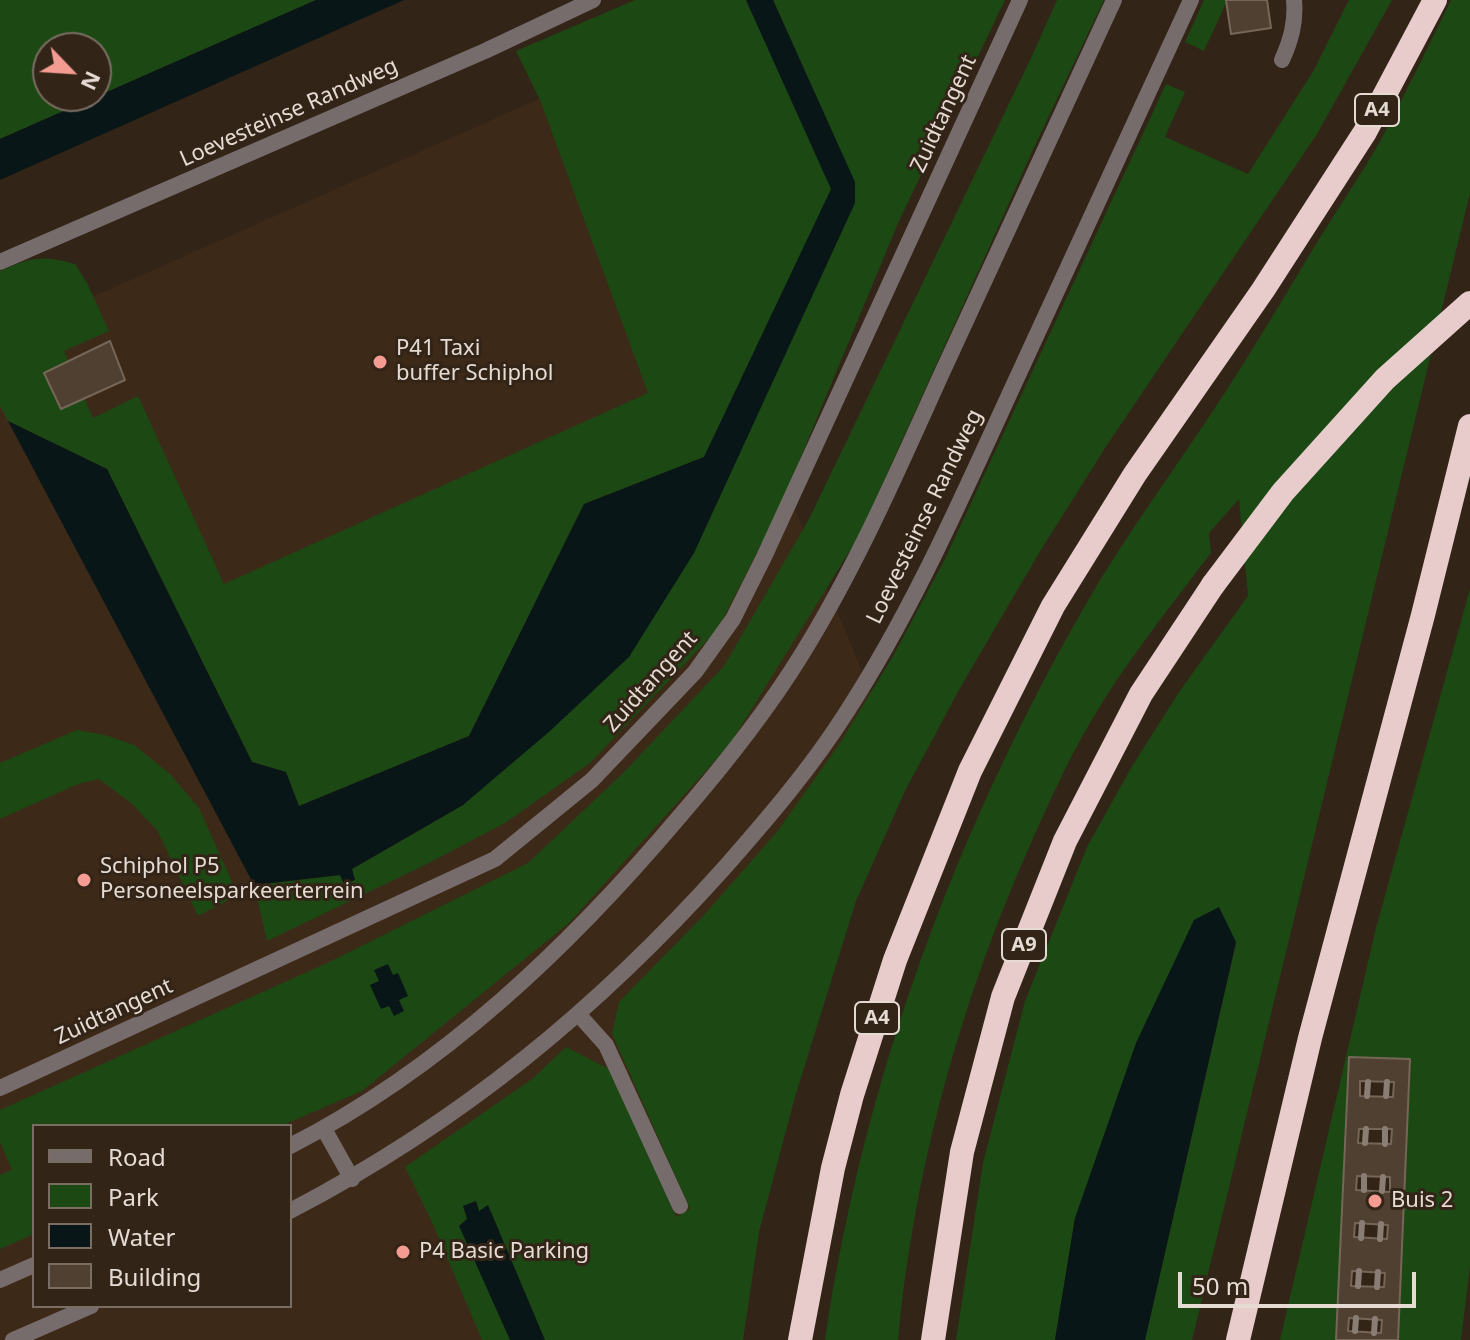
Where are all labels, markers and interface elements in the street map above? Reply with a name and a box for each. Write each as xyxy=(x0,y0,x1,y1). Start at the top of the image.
north arrow xyxy=(32,32,112,112)
street label: Zuidtangent xyxy=(905,51,983,177)
street label: Loevesteinse Randweg xyxy=(176,53,402,173)
text: N xyxy=(75,67,109,96)
road number: A4 xyxy=(1355,94,1399,126)
place label: P41 Taxi buffer Schiphol xyxy=(396,336,553,388)
marker: P41 Taxi buffer Schiphol xyxy=(371,353,389,371)
street label: Loevesteinse Randweg xyxy=(861,405,989,629)
street label: Zuidtangent xyxy=(599,626,703,738)
place label: Schiphol P5 Personeelsparkeerterrein xyxy=(100,854,364,906)
marker: Schiphol P5 Personeelsparkeerterrein xyxy=(75,871,93,889)
road number: A9 xyxy=(1002,929,1046,961)
street label: Zuidtangent xyxy=(51,973,177,1051)
road number: A4 xyxy=(855,1002,899,1034)
legend xyxy=(32,1124,292,1308)
text: Road xyxy=(108,1140,166,1173)
text: Park xyxy=(108,1180,159,1213)
place label: Buis 2 xyxy=(1391,1188,1453,1214)
marker: Buis 2 xyxy=(1366,1192,1384,1210)
text: Water xyxy=(108,1220,175,1253)
place label: P4 Basic Parking xyxy=(419,1239,589,1265)
marker: P4 Basic Parking xyxy=(394,1243,412,1261)
scale bar xyxy=(1182,1256,1420,1306)
text: Building xyxy=(108,1260,201,1293)
text: 50 m xyxy=(1192,1269,1248,1302)

